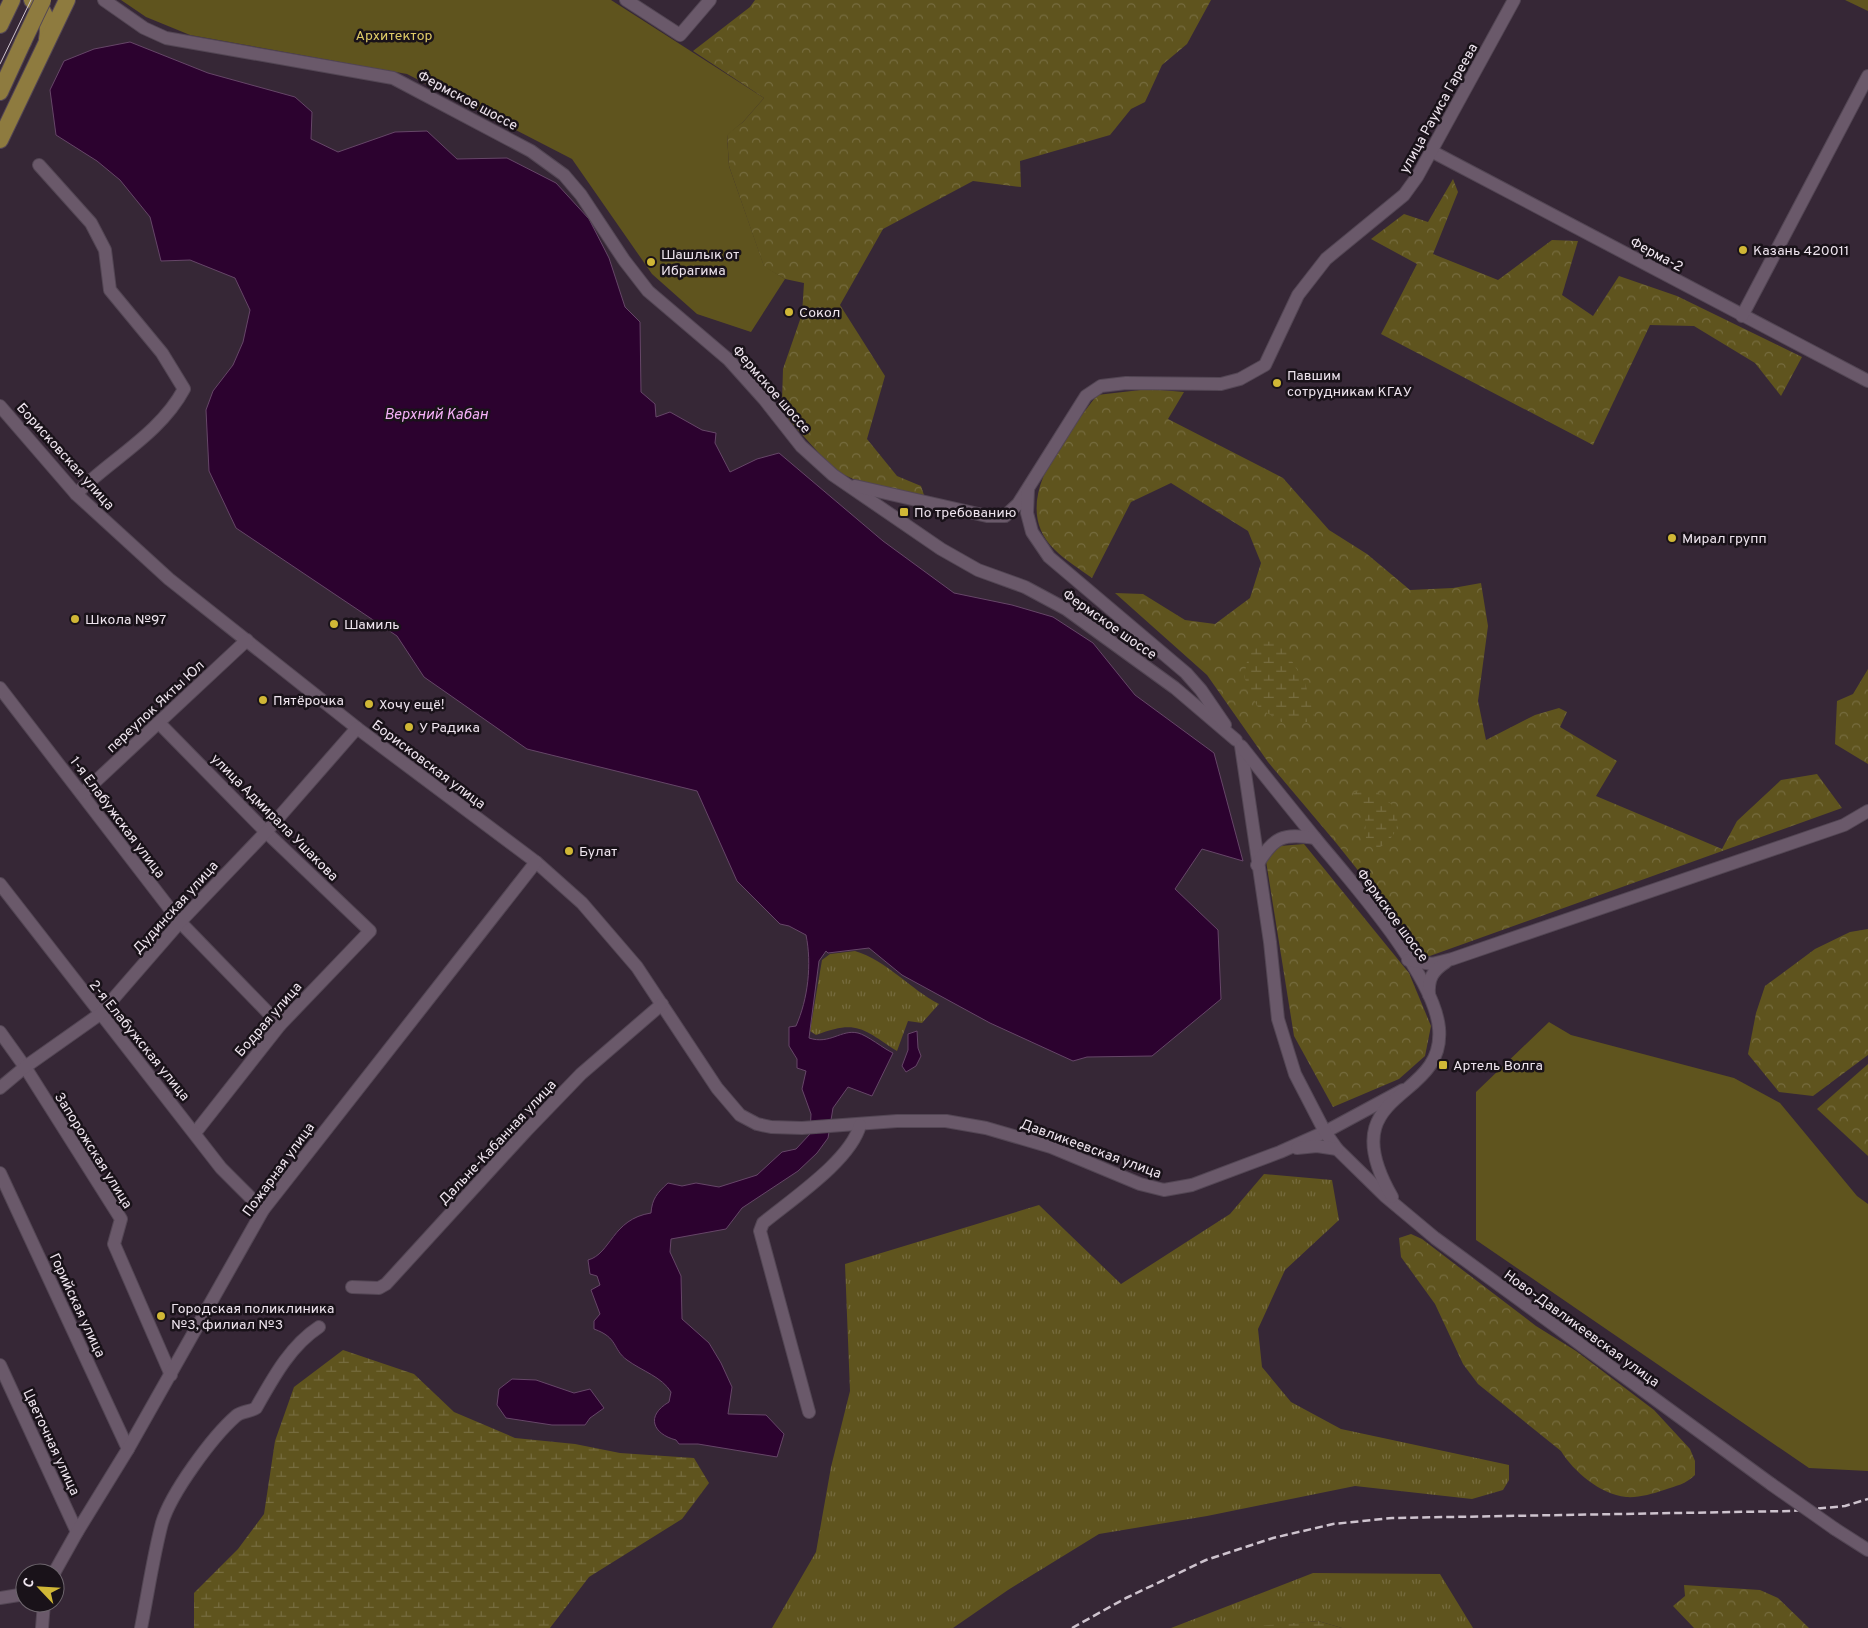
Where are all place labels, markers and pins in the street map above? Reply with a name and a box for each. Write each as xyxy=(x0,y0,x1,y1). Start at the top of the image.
place label: Казань 420011 xyxy=(1753,243,1849,260)
marker: Казань 420011 xyxy=(1737,244,1749,256)
place label: Шашлык от Ибрагима xyxy=(661,247,739,280)
marker: Шашлык от Ибрагима xyxy=(645,256,657,268)
place label: Сокол xyxy=(799,305,840,322)
marker: Сокол xyxy=(783,306,795,318)
place label: Павшим сотрудникам КГАУ xyxy=(1287,368,1412,401)
marker: Павшим сотрудникам КГАУ xyxy=(1271,377,1283,389)
place label: По требованию xyxy=(914,505,1016,522)
marker: По требованию xyxy=(898,506,910,518)
place label: Мирал групп xyxy=(1682,531,1767,548)
marker: Мирал групп xyxy=(1666,532,1678,544)
place label: Школа №97 xyxy=(85,612,166,629)
marker: Школа №97 xyxy=(69,613,81,625)
place label: Шамиль xyxy=(344,617,400,634)
marker: Шамиль xyxy=(328,618,340,630)
place label: Пятёрочка xyxy=(273,693,344,710)
marker: Пятёрочка xyxy=(257,694,269,706)
place label: Хочу ещё! xyxy=(379,697,445,714)
marker: Хочу ещё! xyxy=(363,698,375,710)
place label: У Радика xyxy=(419,720,480,737)
marker: У Радика xyxy=(403,721,415,733)
place label: Булат xyxy=(579,844,617,861)
marker: Булат xyxy=(563,845,575,857)
place label: Артель Волга xyxy=(1453,1058,1543,1075)
marker: Артель Волга xyxy=(1437,1059,1449,1071)
place label: Городская поликлиника №3, филиал №3 xyxy=(171,1301,334,1334)
marker: Городская поликлиника №3, филиал №3 xyxy=(155,1310,167,1322)

